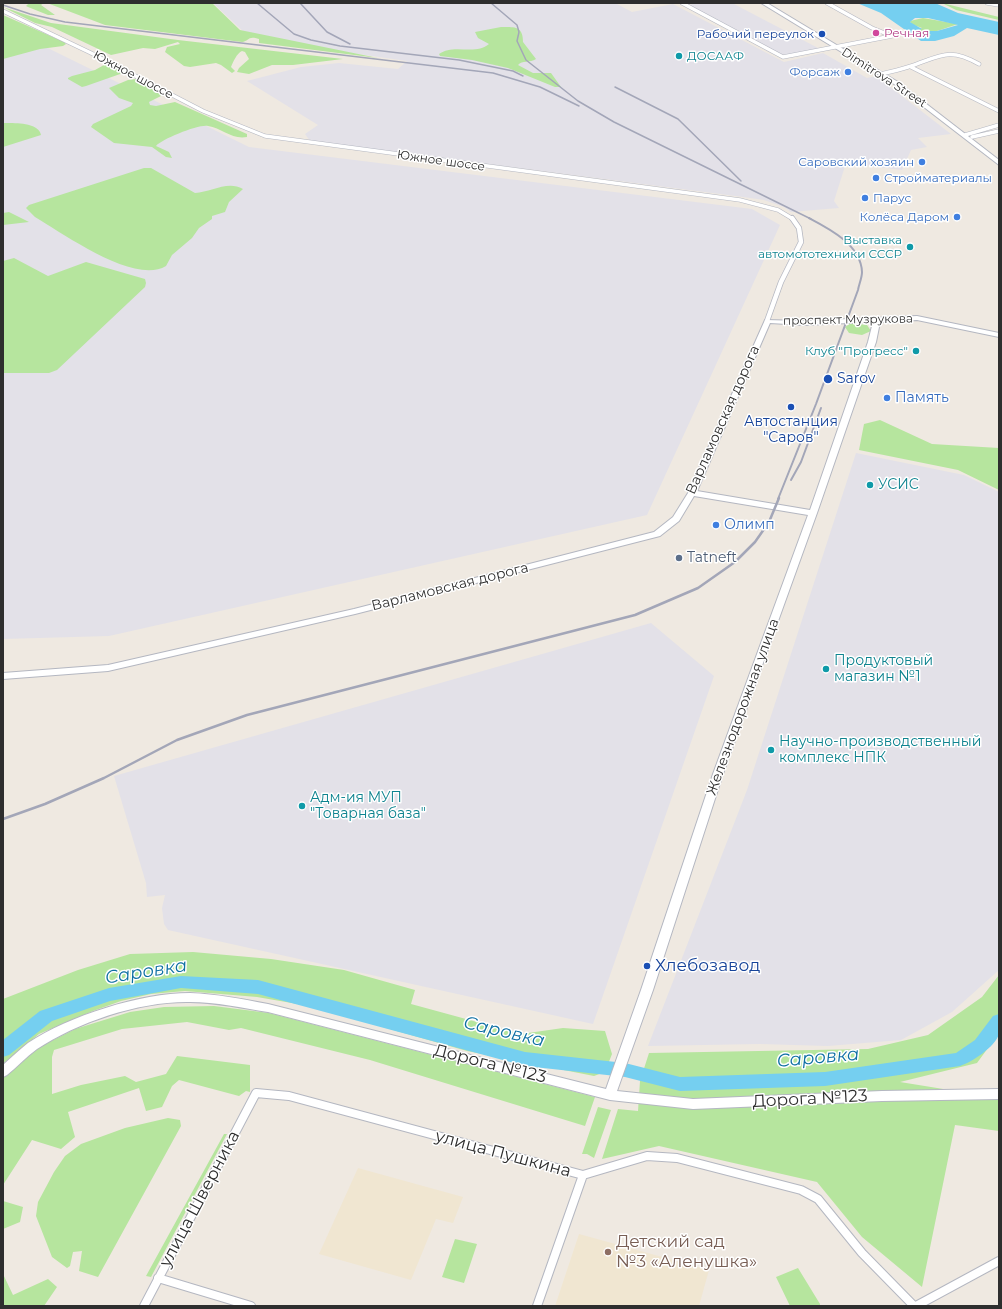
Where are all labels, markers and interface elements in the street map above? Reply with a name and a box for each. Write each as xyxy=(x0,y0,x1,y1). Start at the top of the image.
place label: Речная xyxy=(884,26,929,40)
place label: Рабочий переулок xyxy=(697,27,814,41)
marker: Речная xyxy=(871,28,881,38)
marker: Рабочий переулок xyxy=(817,29,827,39)
street label: Dimitrova Street xyxy=(839,45,929,111)
street label: Южное шоссе xyxy=(90,48,176,102)
place label: ДОСААФ xyxy=(687,49,744,63)
marker: ДОСААФ xyxy=(674,51,684,61)
place label: Форсаж xyxy=(789,65,840,79)
marker: Форсаж xyxy=(843,67,853,77)
street label: Южное шоссе xyxy=(396,148,486,174)
place label: Саровский хозяин xyxy=(798,155,914,169)
marker: Саровский хозяин xyxy=(917,157,927,167)
place label: Стройматериалы xyxy=(884,171,992,185)
marker: Стройматериалы xyxy=(871,173,881,183)
place label: Парус xyxy=(873,191,911,205)
marker: Парус xyxy=(860,193,870,203)
place label: Колёса Даром xyxy=(860,210,949,224)
marker: Колёса Даром xyxy=(952,212,962,222)
place label: Выставка автомототехники СССР xyxy=(758,233,902,261)
marker: Выставка автомототехники СССР xyxy=(905,242,915,252)
street label: проспект Музрукова xyxy=(783,312,913,328)
street label: Варламовская дорога xyxy=(683,343,763,497)
place label: Клуб "Прогресс" xyxy=(805,344,908,358)
marker: Клуб "Прогресс" xyxy=(911,346,921,356)
place label: Sarov xyxy=(837,371,875,387)
marker: Sarov xyxy=(822,373,834,385)
place label: Память xyxy=(895,390,949,406)
marker: Память xyxy=(882,393,892,403)
marker: Автостанция "Саров" xyxy=(786,402,796,412)
place label: Автостанция "Саров" xyxy=(744,414,838,446)
place label: УСИС xyxy=(878,477,919,493)
marker: УСИС xyxy=(865,480,875,490)
place label: Олимп xyxy=(724,517,775,533)
marker: Олимп xyxy=(711,520,721,530)
place label: Tatneft xyxy=(687,550,737,566)
marker: Tatneft xyxy=(674,553,684,563)
street label: Варламовская дорога xyxy=(370,559,530,615)
street label: Железнодорожная улица xyxy=(703,616,783,798)
place label: Продуктовый магазин №1 xyxy=(834,653,933,686)
marker: Продуктовый магазин №1 xyxy=(821,664,831,674)
place label: Научно-производственный комплекс НПК xyxy=(779,734,981,766)
marker: Научно-производственный комплекс НПК xyxy=(766,745,776,755)
place label: Адм-ия МУП "Товарная база" xyxy=(310,790,426,822)
marker: Адм-ия МУП "Товарная база" xyxy=(297,801,307,811)
water label: Саровка xyxy=(103,955,189,989)
place label: Хлебозавод xyxy=(655,956,760,976)
marker: Хлебозавод xyxy=(642,961,652,971)
water label: Саровка xyxy=(461,1012,547,1052)
street label: Дорога №123 xyxy=(432,1040,548,1088)
water label: Саровка xyxy=(776,1044,860,1072)
street label: Дорога №123 xyxy=(752,1086,868,1112)
street label: улица Пушкина xyxy=(433,1126,573,1182)
street label: улица Шверника xyxy=(155,1127,245,1271)
place label: Детский сад №3 «Аленушка» xyxy=(616,1232,757,1272)
marker: Детский сад №3 «Аленушка» xyxy=(603,1247,613,1257)

